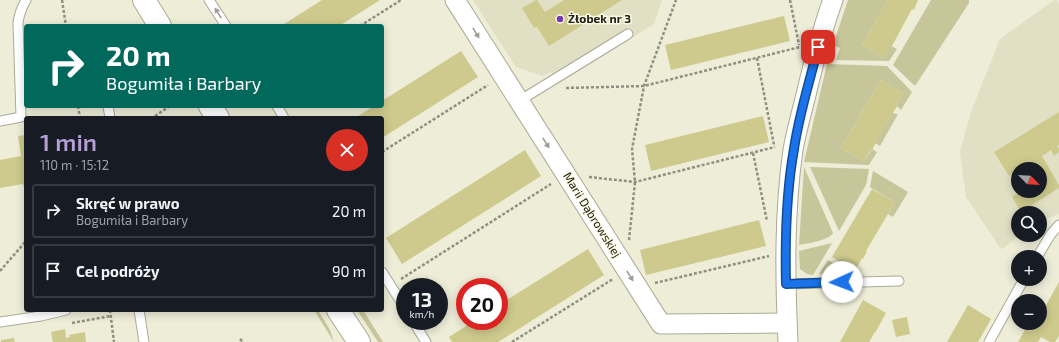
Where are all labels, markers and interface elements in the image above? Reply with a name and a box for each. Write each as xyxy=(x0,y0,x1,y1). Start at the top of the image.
one-way arrow xyxy=(214,7,221,19)
place label: Żłobek nr 3 xyxy=(568,11,631,25)
marker: Żłobek nr 3 xyxy=(555,14,565,24)
one-way arrow xyxy=(473,27,480,39)
pin xyxy=(801,30,835,64)
icon: arrive xyxy=(807,36,829,58)
text: 20 m xyxy=(106,38,171,72)
icon: right xyxy=(40,40,92,92)
text: Bogumiła i Barbary xyxy=(106,72,261,94)
text: 1 min xyxy=(40,127,97,156)
button: close xyxy=(326,129,368,171)
one-way arrow xyxy=(542,138,550,148)
text: 110 m · 15:12 xyxy=(40,157,109,173)
north arrow xyxy=(1011,162,1047,198)
map controls xyxy=(1011,162,1047,330)
street label: Marii Dąbrowskiej xyxy=(560,169,625,260)
text: Skręć w prawo xyxy=(76,194,180,212)
icon: right xyxy=(42,200,64,222)
text: 20 m xyxy=(332,202,366,220)
button: search xyxy=(1011,206,1047,242)
text: Bogumiła i Barbary xyxy=(76,212,188,228)
button: + xyxy=(1011,250,1047,286)
icon: arrive xyxy=(42,260,64,282)
position arrow xyxy=(821,261,863,303)
text: Cel podróży xyxy=(76,262,159,280)
text: 90 m xyxy=(332,262,366,280)
one-way arrow xyxy=(627,270,634,282)
speed limit sign: 20 xyxy=(456,278,508,330)
text: 13 xyxy=(412,287,432,311)
button: − xyxy=(1011,294,1047,330)
text: km/h xyxy=(410,308,434,320)

